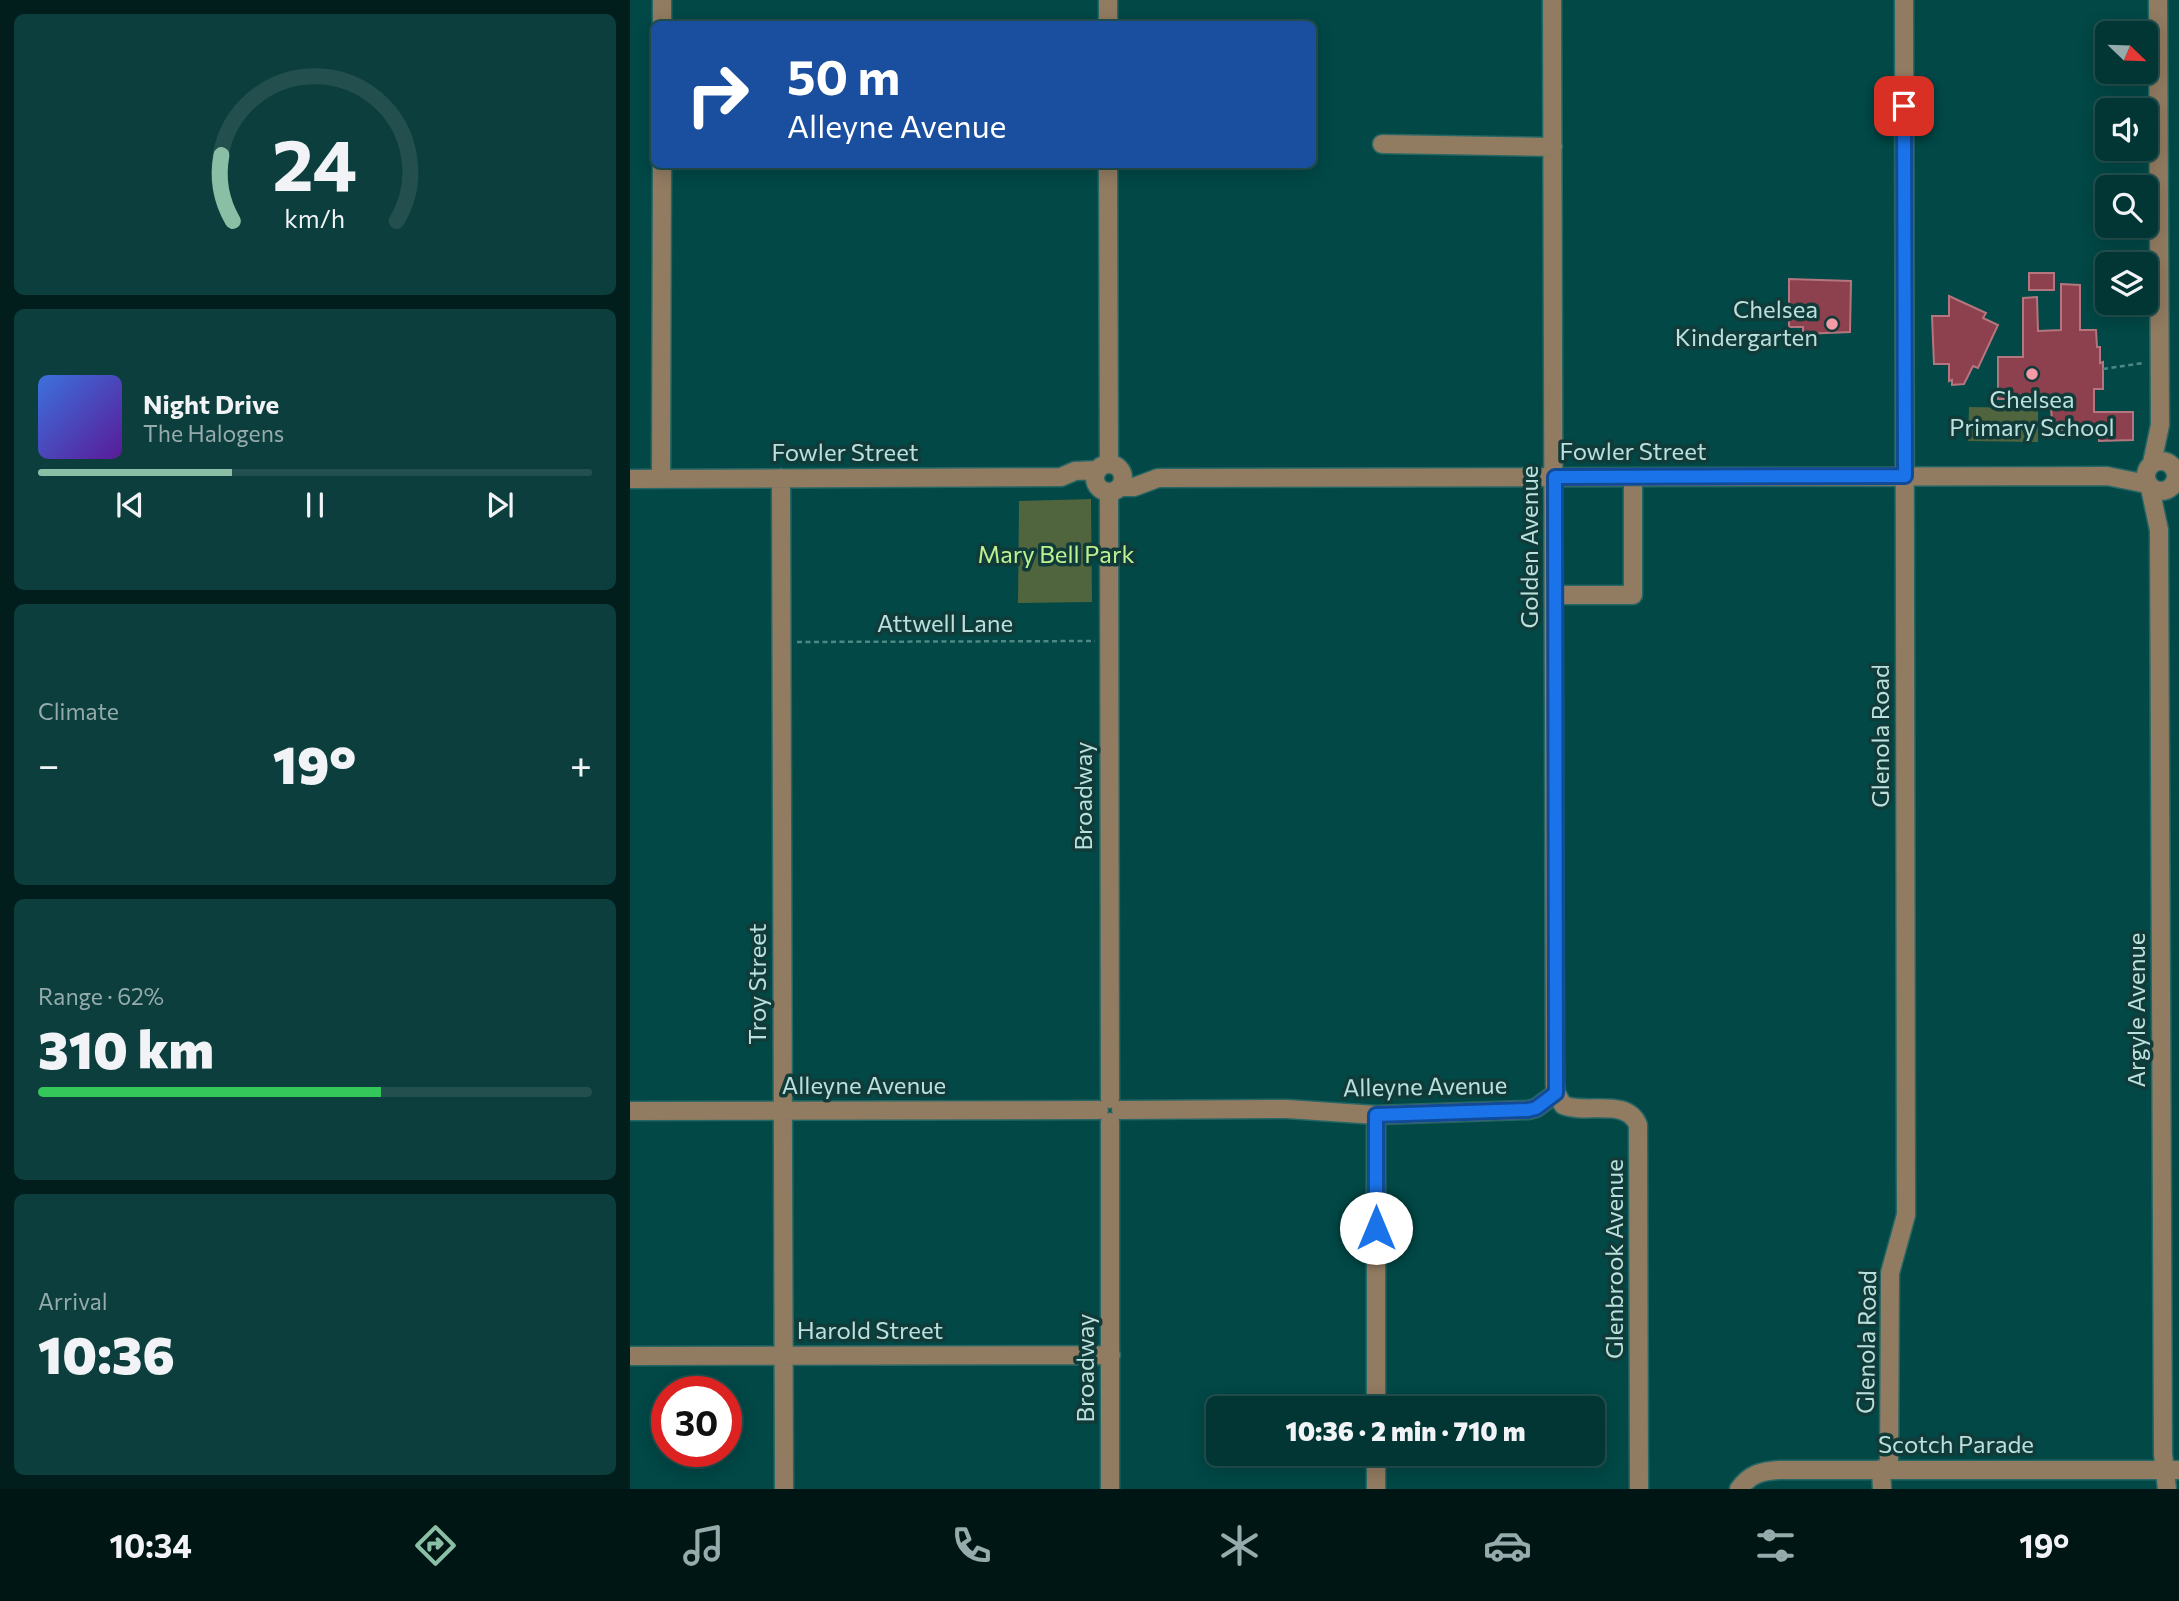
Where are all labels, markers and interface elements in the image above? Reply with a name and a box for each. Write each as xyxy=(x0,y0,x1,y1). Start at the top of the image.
north arrow xyxy=(2095,21,2158,84)
map controls xyxy=(2095,21,2158,315)
text: 50 m xyxy=(787,45,900,105)
icon: right xyxy=(672,49,763,140)
pin xyxy=(1874,76,1934,136)
icon: arrive xyxy=(1885,87,1923,125)
button: sound xyxy=(2095,98,2158,161)
text: Alleyne Avenue xyxy=(787,105,1006,145)
text: 24 xyxy=(272,117,358,206)
button: search xyxy=(2095,175,2158,238)
text: km/h xyxy=(285,202,345,232)
button: layers xyxy=(2095,252,2158,315)
place label: Chelsea Kindergarten xyxy=(1675,294,1818,351)
marker: Chelsea Kindergarten xyxy=(1824,316,1840,332)
marker: Chelsea Primary School xyxy=(2024,366,2040,382)
place label: Chelsea Primary School xyxy=(1949,384,2115,441)
text: Night Drive xyxy=(143,388,279,419)
text: The Halogens xyxy=(143,419,284,447)
street label: Fowler Street xyxy=(1559,436,1707,465)
street label: Fowler Street xyxy=(771,437,919,466)
street label: Golden Avenue xyxy=(1514,466,1543,628)
icon: previous xyxy=(111,486,149,524)
icon: pause xyxy=(296,486,334,524)
icon: next xyxy=(481,486,519,524)
park label: Mary Bell Park xyxy=(977,539,1135,568)
street label: Attwell Lane xyxy=(877,608,1013,637)
street label: Glenola Road xyxy=(1865,664,1894,808)
text: Climate xyxy=(38,697,119,725)
text: 19° xyxy=(273,731,356,795)
text: − xyxy=(38,740,60,787)
text: + xyxy=(570,740,592,787)
street label: Broadway xyxy=(1068,741,1097,851)
street label: Troy Street xyxy=(742,923,771,1045)
street label: Argyle Avenue xyxy=(2121,933,2150,1087)
text: Range · 62% xyxy=(38,982,164,1010)
text: 310 km xyxy=(38,1016,214,1080)
street label: Alleyne Avenue xyxy=(782,1070,946,1099)
street label: Alleyne Avenue xyxy=(1342,1070,1507,1101)
street label: Glenbrook Avenue xyxy=(1599,1159,1628,1359)
position arrow xyxy=(1339,1191,1413,1265)
street label: Glenola Road xyxy=(1850,1270,1881,1414)
text: Arrival xyxy=(38,1287,108,1315)
street label: Broadway xyxy=(1070,1313,1099,1423)
street label: Harold Street xyxy=(797,1315,943,1344)
text: 10:36 xyxy=(38,1321,175,1385)
speed limit sign: 30 xyxy=(651,1376,742,1467)
text: 10:36 · 2 min · 710 m xyxy=(1286,1415,1525,1446)
street label: Scotch Parade xyxy=(1878,1429,2034,1458)
icon: directions xyxy=(411,1521,460,1570)
icon: music xyxy=(679,1521,728,1570)
icon: phone xyxy=(947,1521,996,1570)
icon: climate xyxy=(1215,1521,1264,1570)
icon: car xyxy=(1483,1521,1532,1570)
icon: filters xyxy=(1751,1521,1800,1570)
text: 10:34 xyxy=(110,1525,192,1565)
text: 19° xyxy=(2019,1525,2069,1565)

